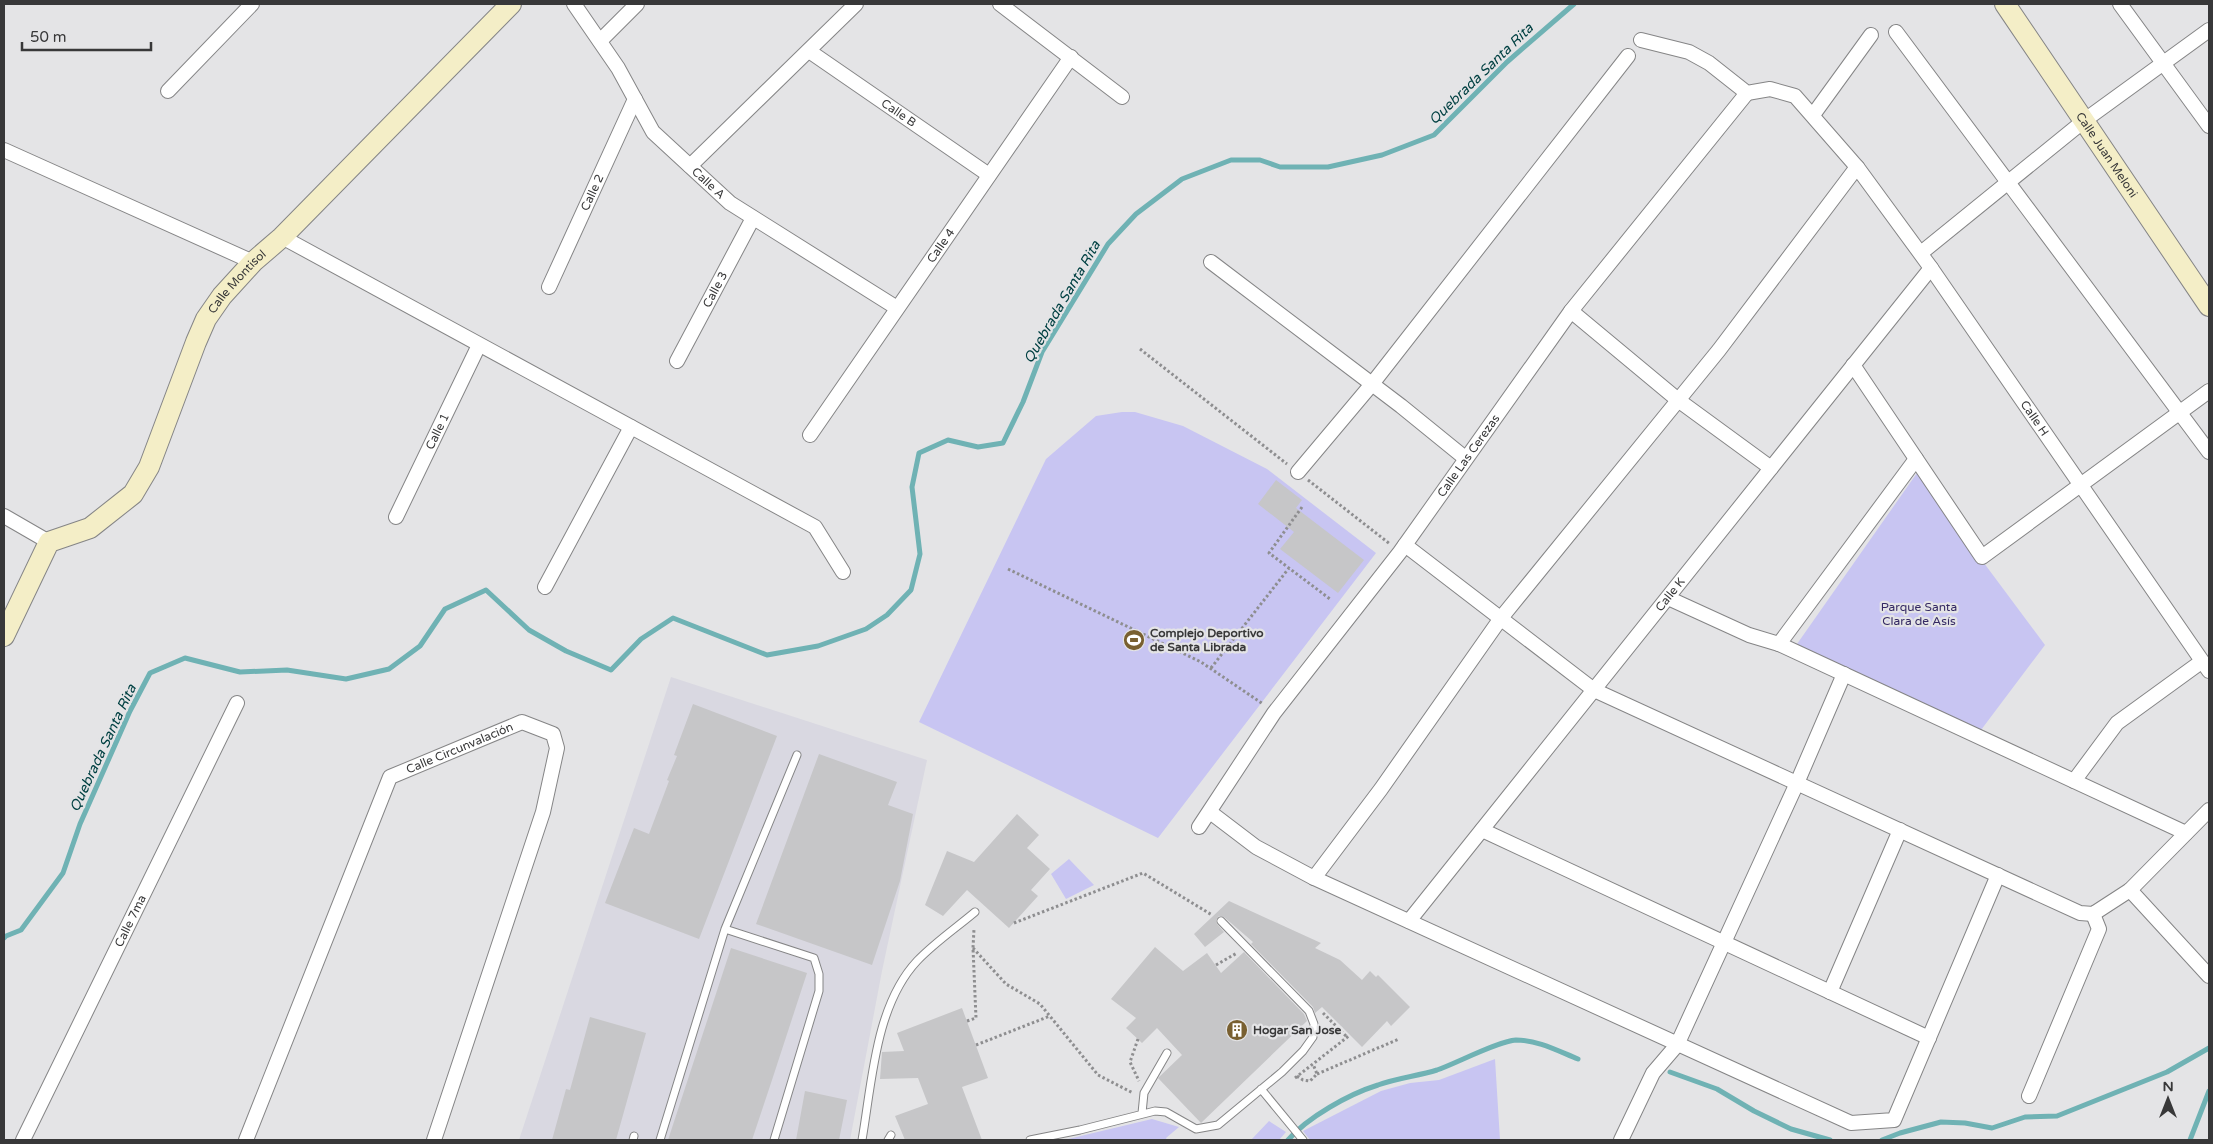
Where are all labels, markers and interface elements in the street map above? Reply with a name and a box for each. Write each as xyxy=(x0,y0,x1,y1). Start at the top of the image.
water label: Quebrada Santa Rita xyxy=(1425,19,1538,128)
scale bar xyxy=(22,20,151,52)
text: 50 m xyxy=(30,28,67,46)
street label: Calle B xyxy=(879,96,919,130)
street label: Calle Juan Meloni xyxy=(2073,109,2141,200)
street label: Calle A xyxy=(689,164,728,202)
street label: Calle 2 xyxy=(578,172,607,213)
street label: Calle 4 xyxy=(924,226,958,266)
water label: Quebrada Santa Rita xyxy=(1020,237,1105,366)
street label: Calle Montisol xyxy=(205,247,269,316)
street label: Calle 3 xyxy=(700,269,730,310)
street label: Calle H xyxy=(2017,398,2052,439)
street label: Calle 1 xyxy=(423,411,452,452)
street label: Calle Las Cerezas xyxy=(1434,411,1503,500)
street label: Calle K xyxy=(1652,575,1688,614)
park label: Parque Santa Clara de Asís xyxy=(1881,600,1957,628)
place label: Complejo Deportivo de Santa Librada xyxy=(1150,626,1263,654)
sports icon: Complejo Deportivo de Santa Librada xyxy=(1122,628,1146,652)
water label: Quebrada Santa Rita xyxy=(66,681,140,814)
street label: Calle Circunvalación xyxy=(404,719,515,776)
street label: Calle 7ma xyxy=(112,892,149,949)
building icon: Hogar San Jose xyxy=(1225,1018,1249,1042)
place label: Hogar San Jose xyxy=(1253,1023,1341,1038)
north arrow xyxy=(2143,1074,2193,1124)
text: N xyxy=(2162,1078,2174,1095)

